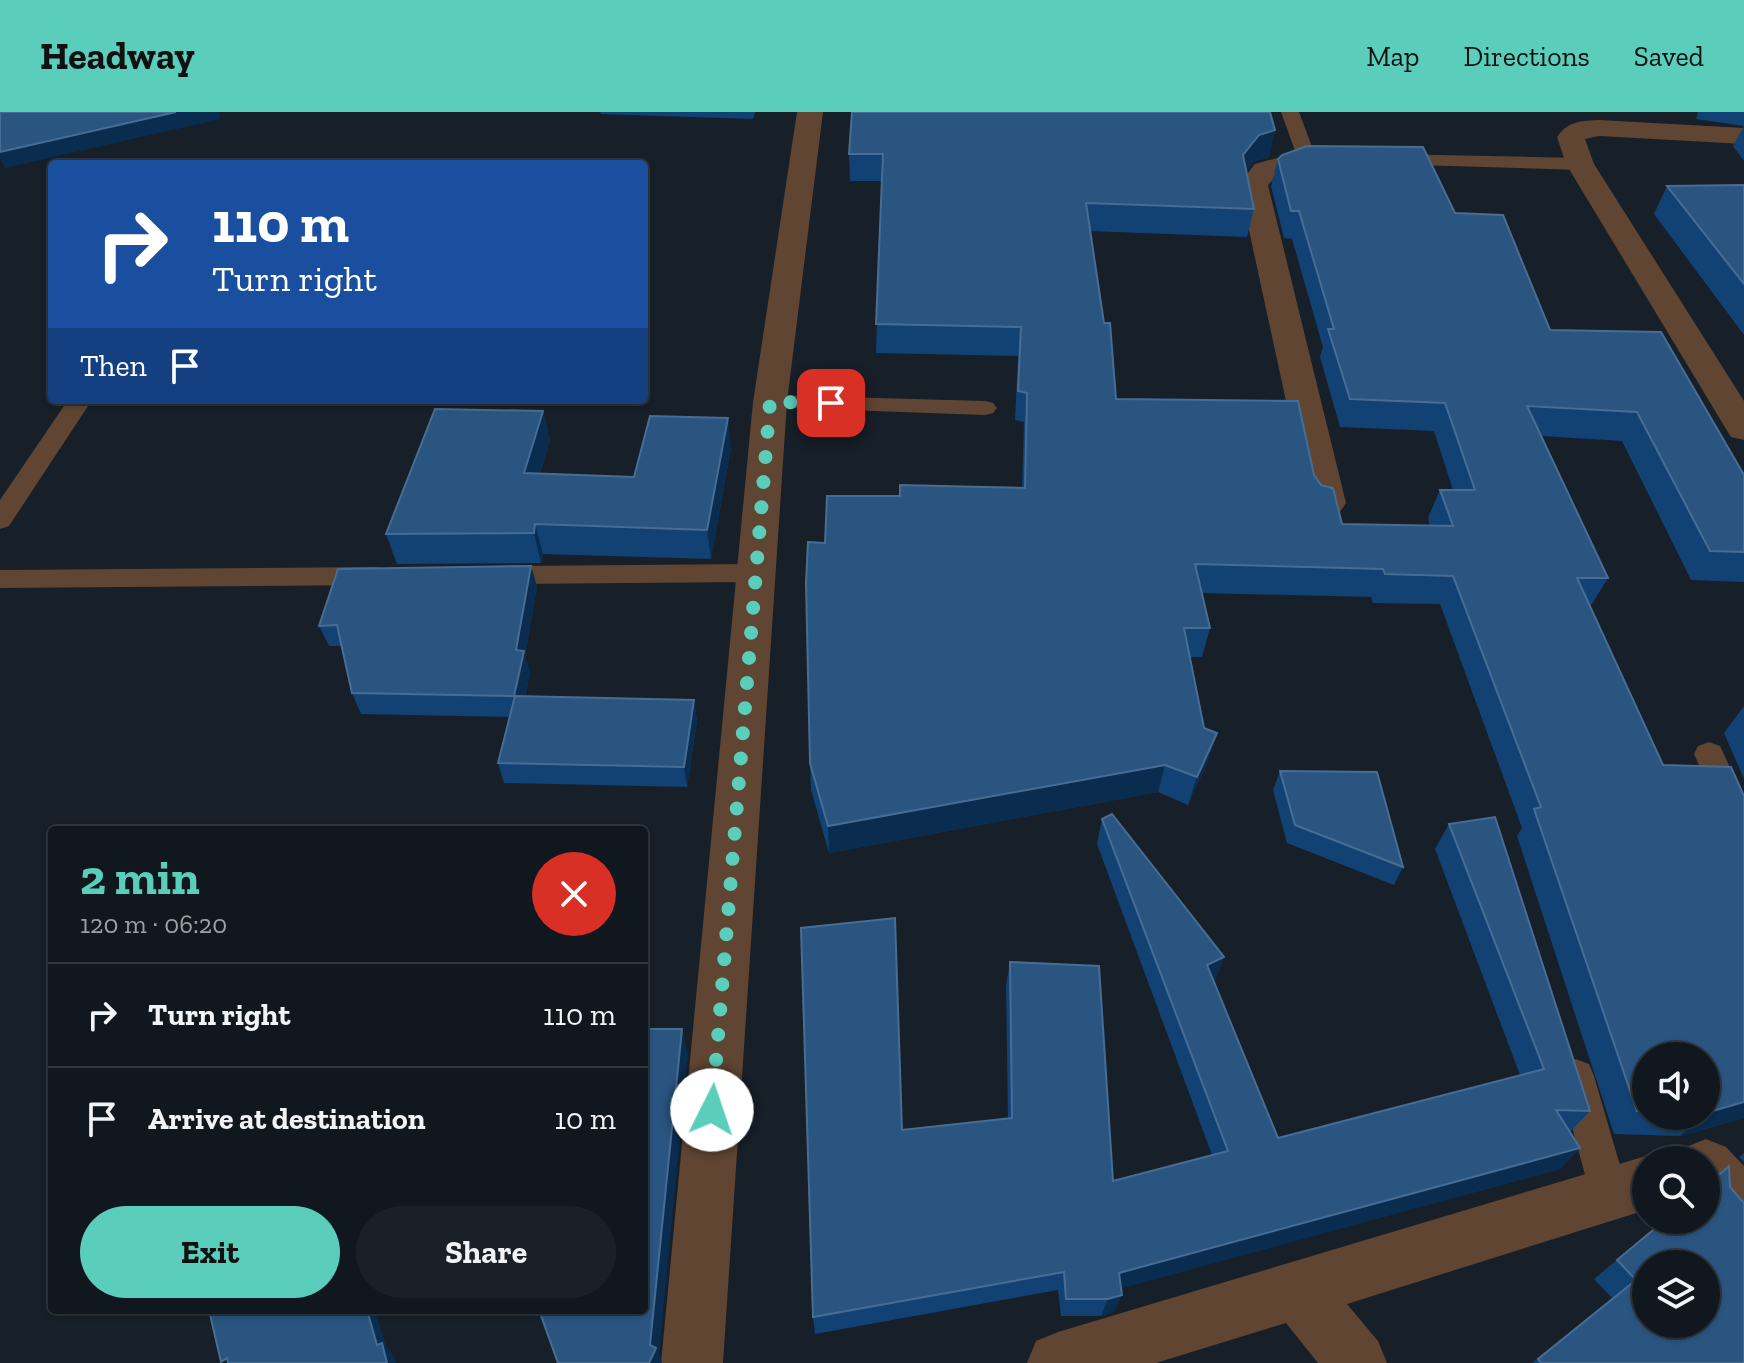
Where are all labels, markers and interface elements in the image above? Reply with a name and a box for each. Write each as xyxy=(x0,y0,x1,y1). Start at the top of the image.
text: Headway xyxy=(40,33,195,79)
text: Map xyxy=(1366,40,1419,73)
text: Directions xyxy=(1463,40,1590,73)
text: Saved xyxy=(1634,40,1704,73)
text: 110 m xyxy=(212,189,349,256)
icon: right xyxy=(80,192,184,296)
text: Turn right xyxy=(212,257,377,300)
icon: arrive xyxy=(163,344,207,388)
text: Then xyxy=(80,348,147,384)
pin xyxy=(797,369,865,437)
icon: arrive xyxy=(809,381,853,425)
text: 2 min xyxy=(80,849,200,906)
button: close xyxy=(532,852,616,936)
text: 120 m · 06:20 xyxy=(80,908,227,940)
icon: right xyxy=(80,993,124,1037)
text: Turn right xyxy=(148,997,290,1033)
text: 110 m xyxy=(543,997,616,1033)
map controls xyxy=(1632,1042,1720,1338)
button: sound xyxy=(1632,1042,1720,1130)
position arrow xyxy=(670,1068,754,1152)
icon: arrive xyxy=(80,1097,124,1141)
text: Arrive at destination xyxy=(148,1101,425,1137)
text: 10 m xyxy=(554,1101,616,1137)
button: search xyxy=(1632,1146,1720,1234)
button: Exit xyxy=(80,1206,340,1298)
button: Share xyxy=(356,1206,616,1298)
button: layers xyxy=(1632,1250,1720,1338)

